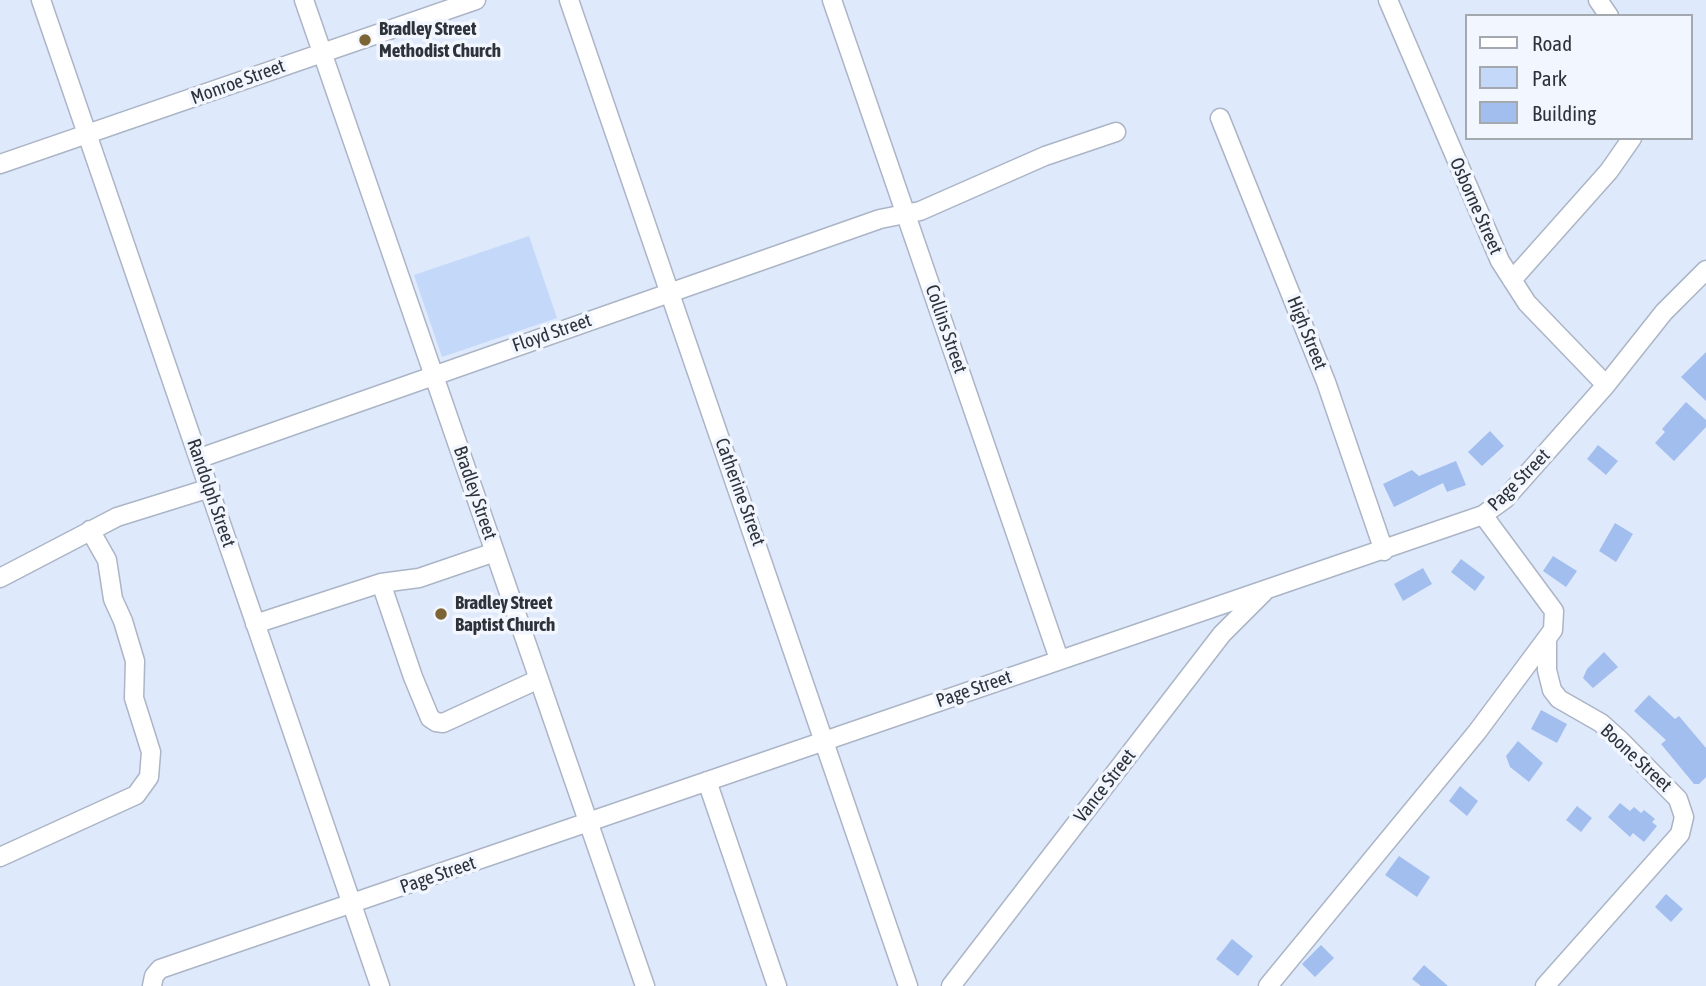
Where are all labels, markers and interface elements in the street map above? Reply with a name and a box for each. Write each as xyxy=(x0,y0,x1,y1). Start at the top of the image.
legend xyxy=(1464,14,1692,140)
place label: Bradley Street Methodist Church xyxy=(379,18,501,62)
text: Road xyxy=(1532,31,1572,55)
marker: Bradley Street Methodist Church xyxy=(357,32,373,48)
street label: Monroe Street xyxy=(188,54,288,110)
text: Park xyxy=(1532,66,1567,90)
text: Building xyxy=(1532,101,1596,125)
street label: Osborne Street xyxy=(1445,154,1507,258)
street label: Collins Street xyxy=(920,282,972,376)
street label: High Street xyxy=(1282,293,1332,373)
street label: Floyd Street xyxy=(509,309,595,357)
street label: Catherine Street xyxy=(710,435,770,549)
street label: Randolph Street xyxy=(182,436,240,550)
street label: Bradley Street xyxy=(448,443,502,543)
street label: Page Street xyxy=(1483,444,1555,516)
place label: Bradley Street Baptist Church xyxy=(455,592,555,636)
marker: Bradley Street Baptist Church xyxy=(433,606,449,622)
street label: Page Street xyxy=(933,665,1015,713)
street label: Boone Street xyxy=(1596,719,1676,797)
street label: Vance Street xyxy=(1069,745,1141,827)
street label: Page Street xyxy=(397,851,479,899)

